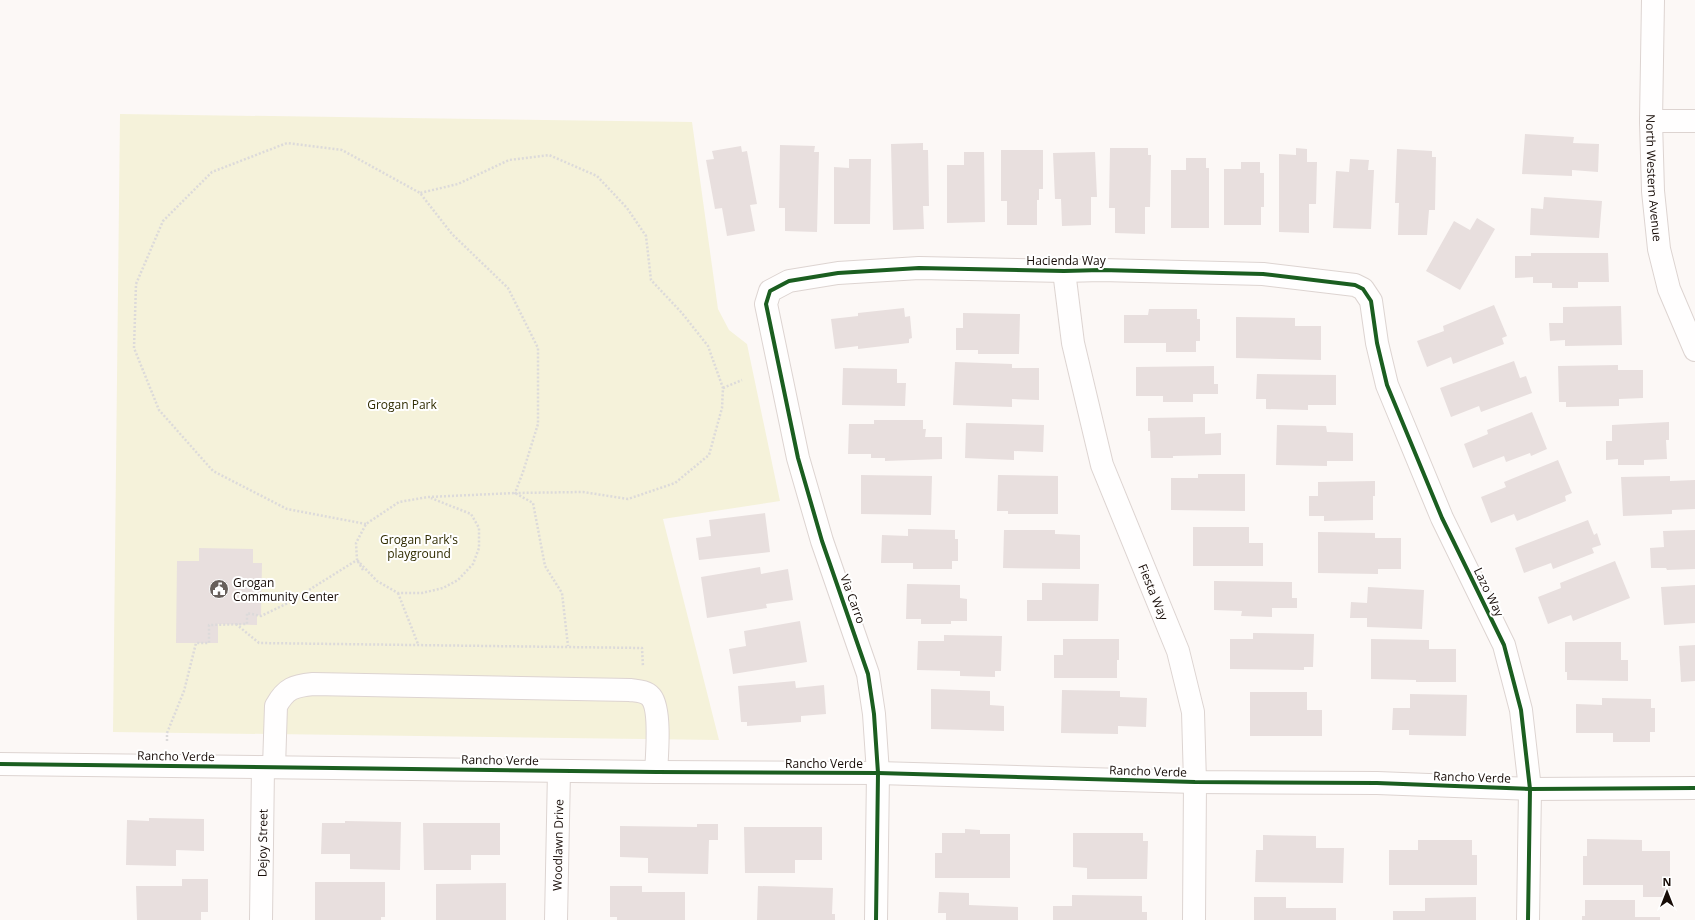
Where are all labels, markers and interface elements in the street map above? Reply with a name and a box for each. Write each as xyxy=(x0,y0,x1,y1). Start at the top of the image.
street label: North Western Avenue xyxy=(1642,114,1667,243)
street label: Hacienda Way xyxy=(1026,252,1107,269)
park label: Grogan Park xyxy=(367,396,437,413)
park label: Grogan Park's playground xyxy=(380,531,458,562)
street label: Fiesta Way xyxy=(1135,561,1173,624)
street label: Lazo Way xyxy=(1470,565,1509,620)
street label: Via Carro xyxy=(836,572,870,626)
place label: Grogan Community Center xyxy=(233,574,339,605)
public building icon: Grogan Community Center xyxy=(208,578,230,600)
street label: Rancho Verde xyxy=(137,747,215,765)
street label: Rancho Verde xyxy=(461,751,539,769)
street label: Rancho Verde xyxy=(785,755,863,772)
street label: Rancho Verde xyxy=(1109,761,1187,781)
street label: Rancho Verde xyxy=(1433,767,1511,787)
street label: Woodlawn Drive xyxy=(548,799,567,891)
street label: Dejoy Street xyxy=(253,809,271,877)
north arrow xyxy=(1647,872,1687,912)
text: N xyxy=(1663,874,1671,889)

